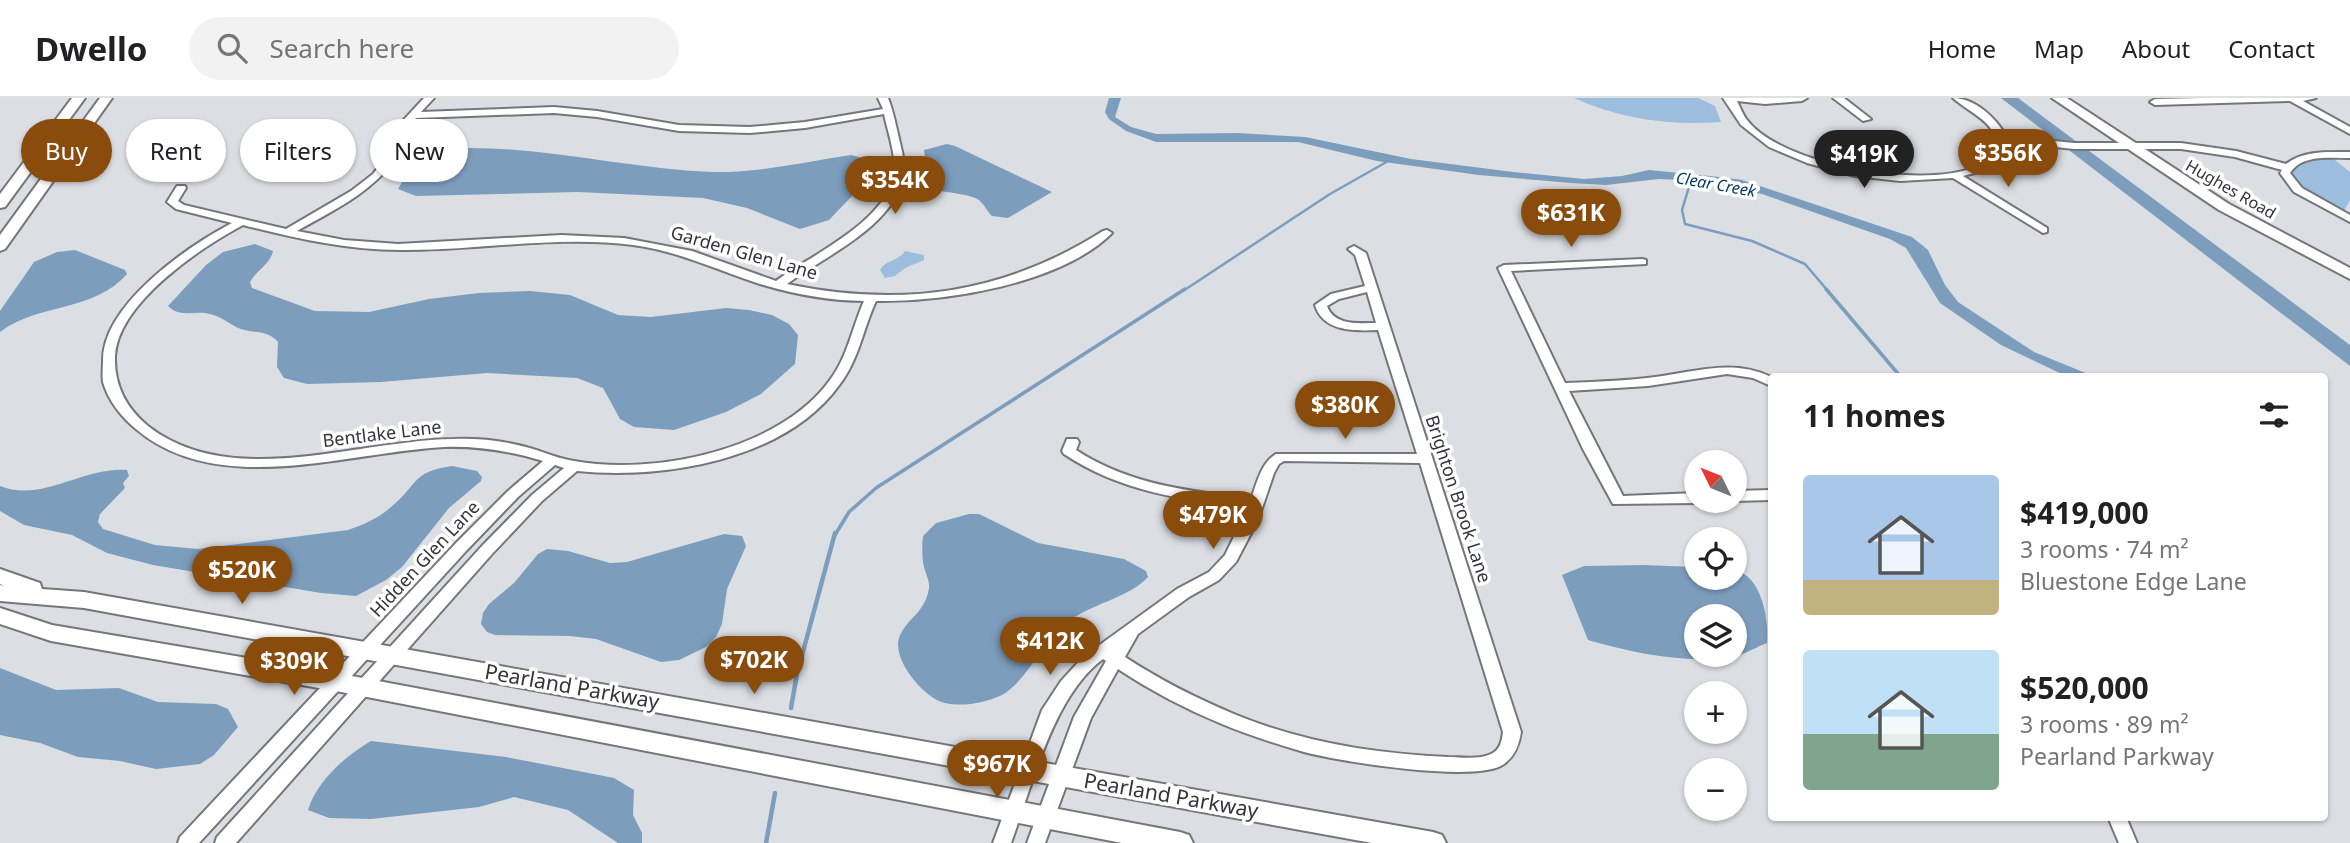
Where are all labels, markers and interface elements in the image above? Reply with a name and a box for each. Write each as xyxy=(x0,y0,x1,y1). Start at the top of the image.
search box xyxy=(189,17,679,80)
text: Dwello xyxy=(35,26,147,71)
icon: search xyxy=(213,29,251,67)
text: Search here xyxy=(269,30,414,66)
text: Home xyxy=(1928,32,1996,65)
text: Map xyxy=(2034,32,2084,65)
text: About xyxy=(2122,32,2190,65)
text: Contact xyxy=(2228,32,2315,65)
chip: Buy xyxy=(21,119,112,182)
chip: Rent xyxy=(126,119,226,182)
chip: Filters xyxy=(240,119,356,182)
chip: New xyxy=(370,119,468,182)
pin: $419K xyxy=(1815,130,1913,190)
pin: $356K xyxy=(1959,130,2057,189)
text: $356K xyxy=(1974,136,2042,168)
text: $419K xyxy=(1830,137,1898,169)
street label: Hughes Road xyxy=(2182,154,2280,224)
pin: $354K xyxy=(846,156,944,216)
text: $354K xyxy=(861,163,929,195)
water label: Clear Creek xyxy=(1674,166,1759,202)
pin: $631K xyxy=(1522,190,1620,249)
text: $631K xyxy=(1537,196,1605,228)
street label: Garden Glen Lane xyxy=(668,220,821,284)
pin: $380K xyxy=(1296,382,1394,441)
text: $380K xyxy=(1311,388,1379,420)
text: 11 homes xyxy=(1803,395,1946,436)
icon: filters xyxy=(2255,396,2293,434)
street label: Brighton Brook Lane xyxy=(1421,412,1497,586)
street label: Bentlake Lane xyxy=(321,414,443,452)
north arrow xyxy=(1684,450,1746,513)
map controls xyxy=(1684,450,1747,821)
pin: $479K xyxy=(1164,491,1262,551)
text: $419,000 xyxy=(2020,492,2149,533)
street label: Hidden Glen Lane xyxy=(364,495,484,622)
text: $479K xyxy=(1179,498,1247,530)
icon: home xyxy=(1859,503,1943,587)
button: locate xyxy=(1684,527,1747,590)
text: 3 rooms · 74 m² xyxy=(2020,533,2189,565)
pin: $520K xyxy=(193,546,291,606)
text: $520K xyxy=(208,553,276,585)
text: Bluestone Edge Lane xyxy=(2020,565,2247,597)
button: layers xyxy=(1684,604,1747,667)
pin: $412K xyxy=(1001,618,1099,677)
text: $412K xyxy=(1016,624,1084,656)
pin: $702K xyxy=(705,636,803,696)
pin: $309K xyxy=(245,638,343,697)
text: $702K xyxy=(720,643,788,675)
text: $309K xyxy=(260,644,328,676)
street label: Pearland Parkway xyxy=(483,657,662,715)
text: $520,000 xyxy=(2020,667,2149,708)
icon: home xyxy=(1859,678,1943,762)
button: + xyxy=(1684,681,1747,744)
text: 3 rooms · 89 m² xyxy=(2020,708,2189,740)
pin: $967K xyxy=(948,740,1046,800)
text: Pearland Parkway xyxy=(2020,740,2214,772)
text: $967K xyxy=(963,747,1031,779)
button: − xyxy=(1684,758,1747,821)
street label: Pearland Parkway xyxy=(1082,766,1261,824)

